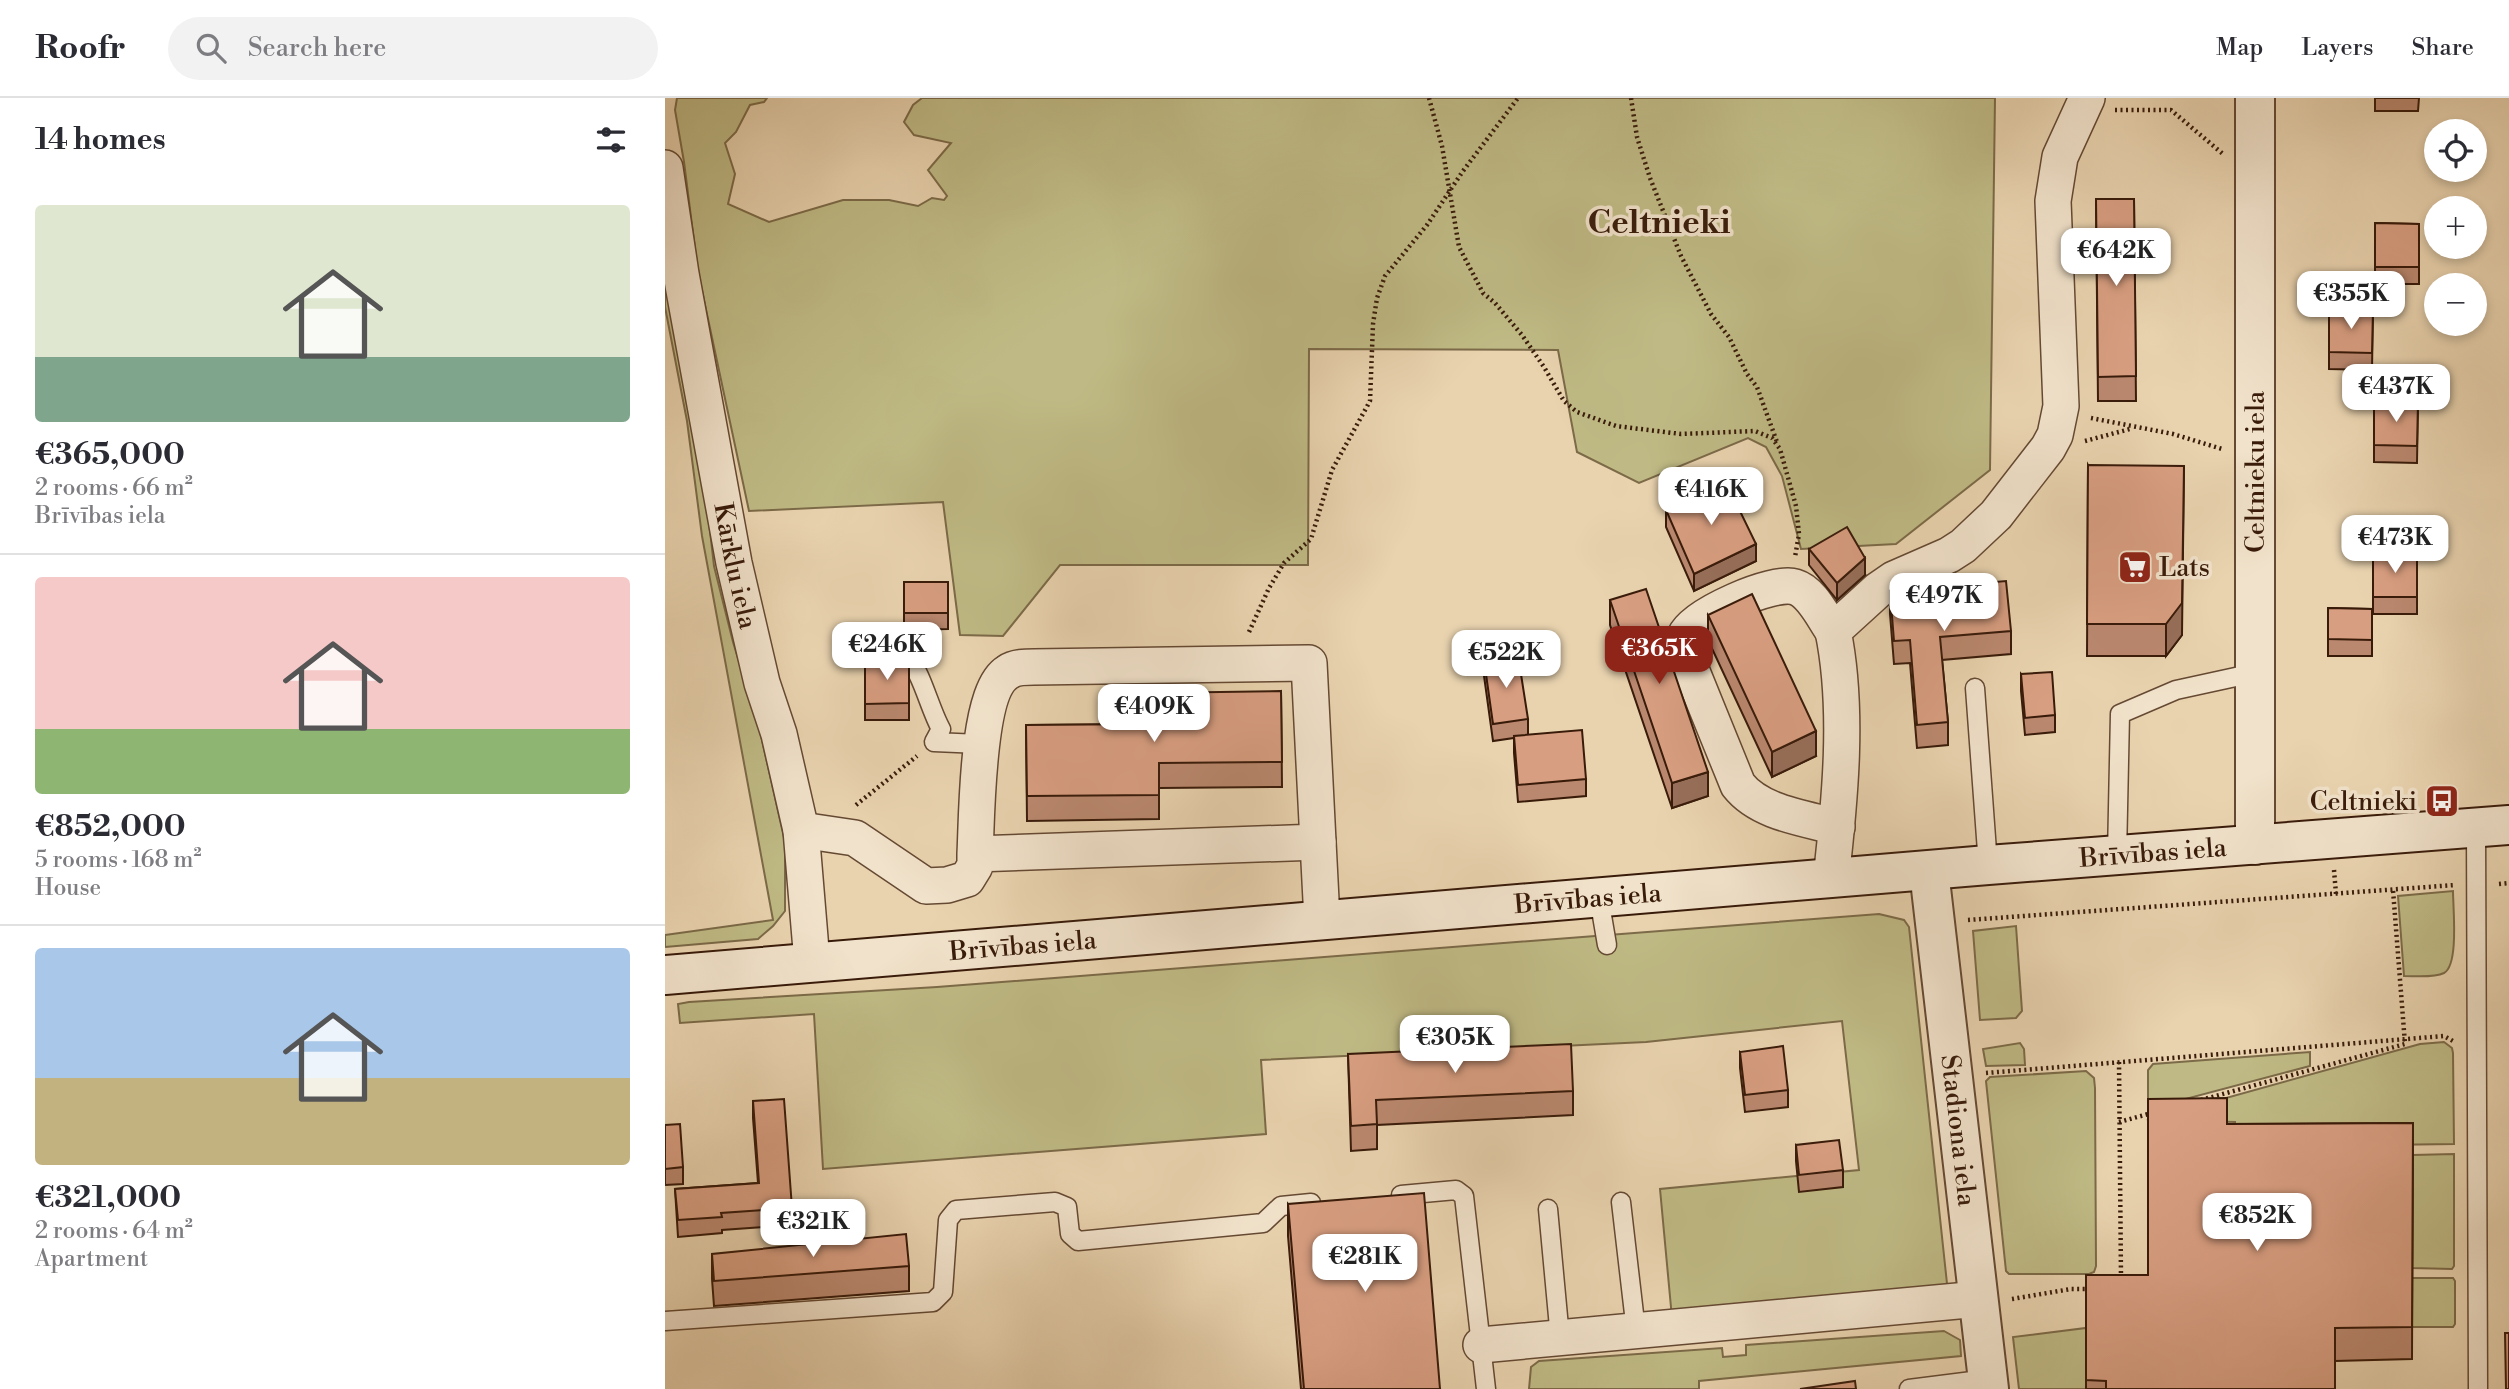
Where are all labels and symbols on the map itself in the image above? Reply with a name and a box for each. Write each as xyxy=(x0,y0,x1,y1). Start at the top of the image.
district label: Celtnieki xyxy=(1587,203,1731,244)
pin: €642K xyxy=(2067,228,2165,288)
pin: €355K xyxy=(2302,272,2400,331)
pin: €437K xyxy=(2347,364,2445,424)
street label: Celtnieku iela xyxy=(2240,390,2272,553)
pin: €416K xyxy=(1662,468,1760,527)
street label: Kārklu iela xyxy=(706,500,764,633)
pin: €473K xyxy=(2346,516,2444,575)
supermarket icon: Lats xyxy=(2116,548,2154,586)
place label: Lats xyxy=(2159,552,2210,584)
pin: €497K xyxy=(1895,574,1993,633)
pin: €246K xyxy=(838,622,936,682)
pin: €365K xyxy=(1610,626,1708,686)
pin: €522K xyxy=(1457,630,1555,690)
pin: €409K xyxy=(1105,684,1203,744)
bus stop icon: Celtnieki xyxy=(2423,782,2461,820)
place label: Celtnieki xyxy=(2310,786,2417,818)
street label: Brīvības iela xyxy=(2077,832,2229,875)
street label: Brīvības iela xyxy=(1512,877,1664,921)
street label: Brīvības iela xyxy=(947,924,1099,968)
pin: €305K xyxy=(1406,1016,1504,1075)
street label: Stadiona iela xyxy=(1933,1053,1983,1209)
pin: €852K xyxy=(2208,1194,2306,1253)
pin: €321K xyxy=(764,1200,862,1259)
pin: €281K xyxy=(1316,1234,1414,1294)

